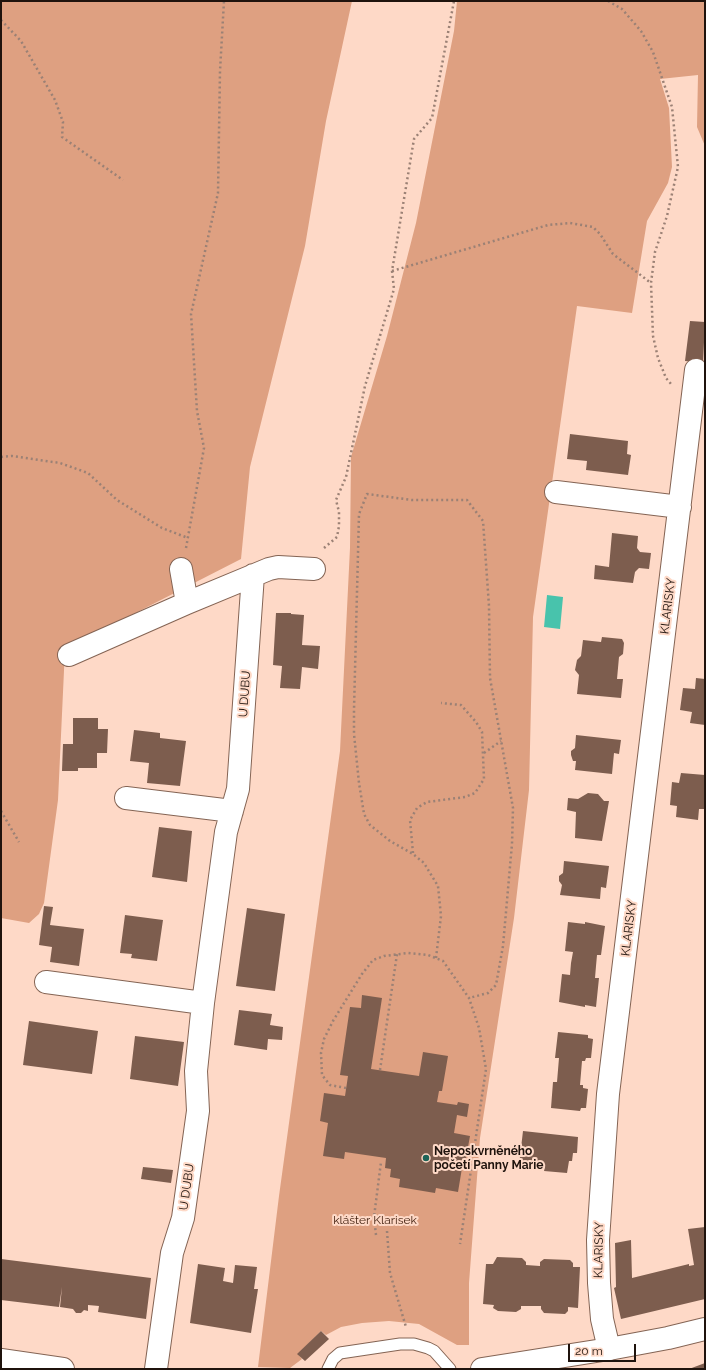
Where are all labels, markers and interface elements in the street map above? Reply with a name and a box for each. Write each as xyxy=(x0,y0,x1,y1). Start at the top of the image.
street label: KLARISKY xyxy=(657,577,679,635)
street label: U DUBU xyxy=(236,670,254,718)
street label: KLARISKY xyxy=(618,899,640,957)
place label: Neposkvrněného početí Panny Marie xyxy=(434,1144,543,1172)
marker: Neposkvrněného početí Panny Marie xyxy=(421,1153,431,1163)
street label: U DUBU xyxy=(177,1163,197,1211)
park label: klášter Klarisek xyxy=(333,1213,417,1227)
street label: KLARISKY xyxy=(591,1222,607,1278)
scale bar xyxy=(570,1336,638,1362)
text: 20 m xyxy=(575,1344,603,1358)

